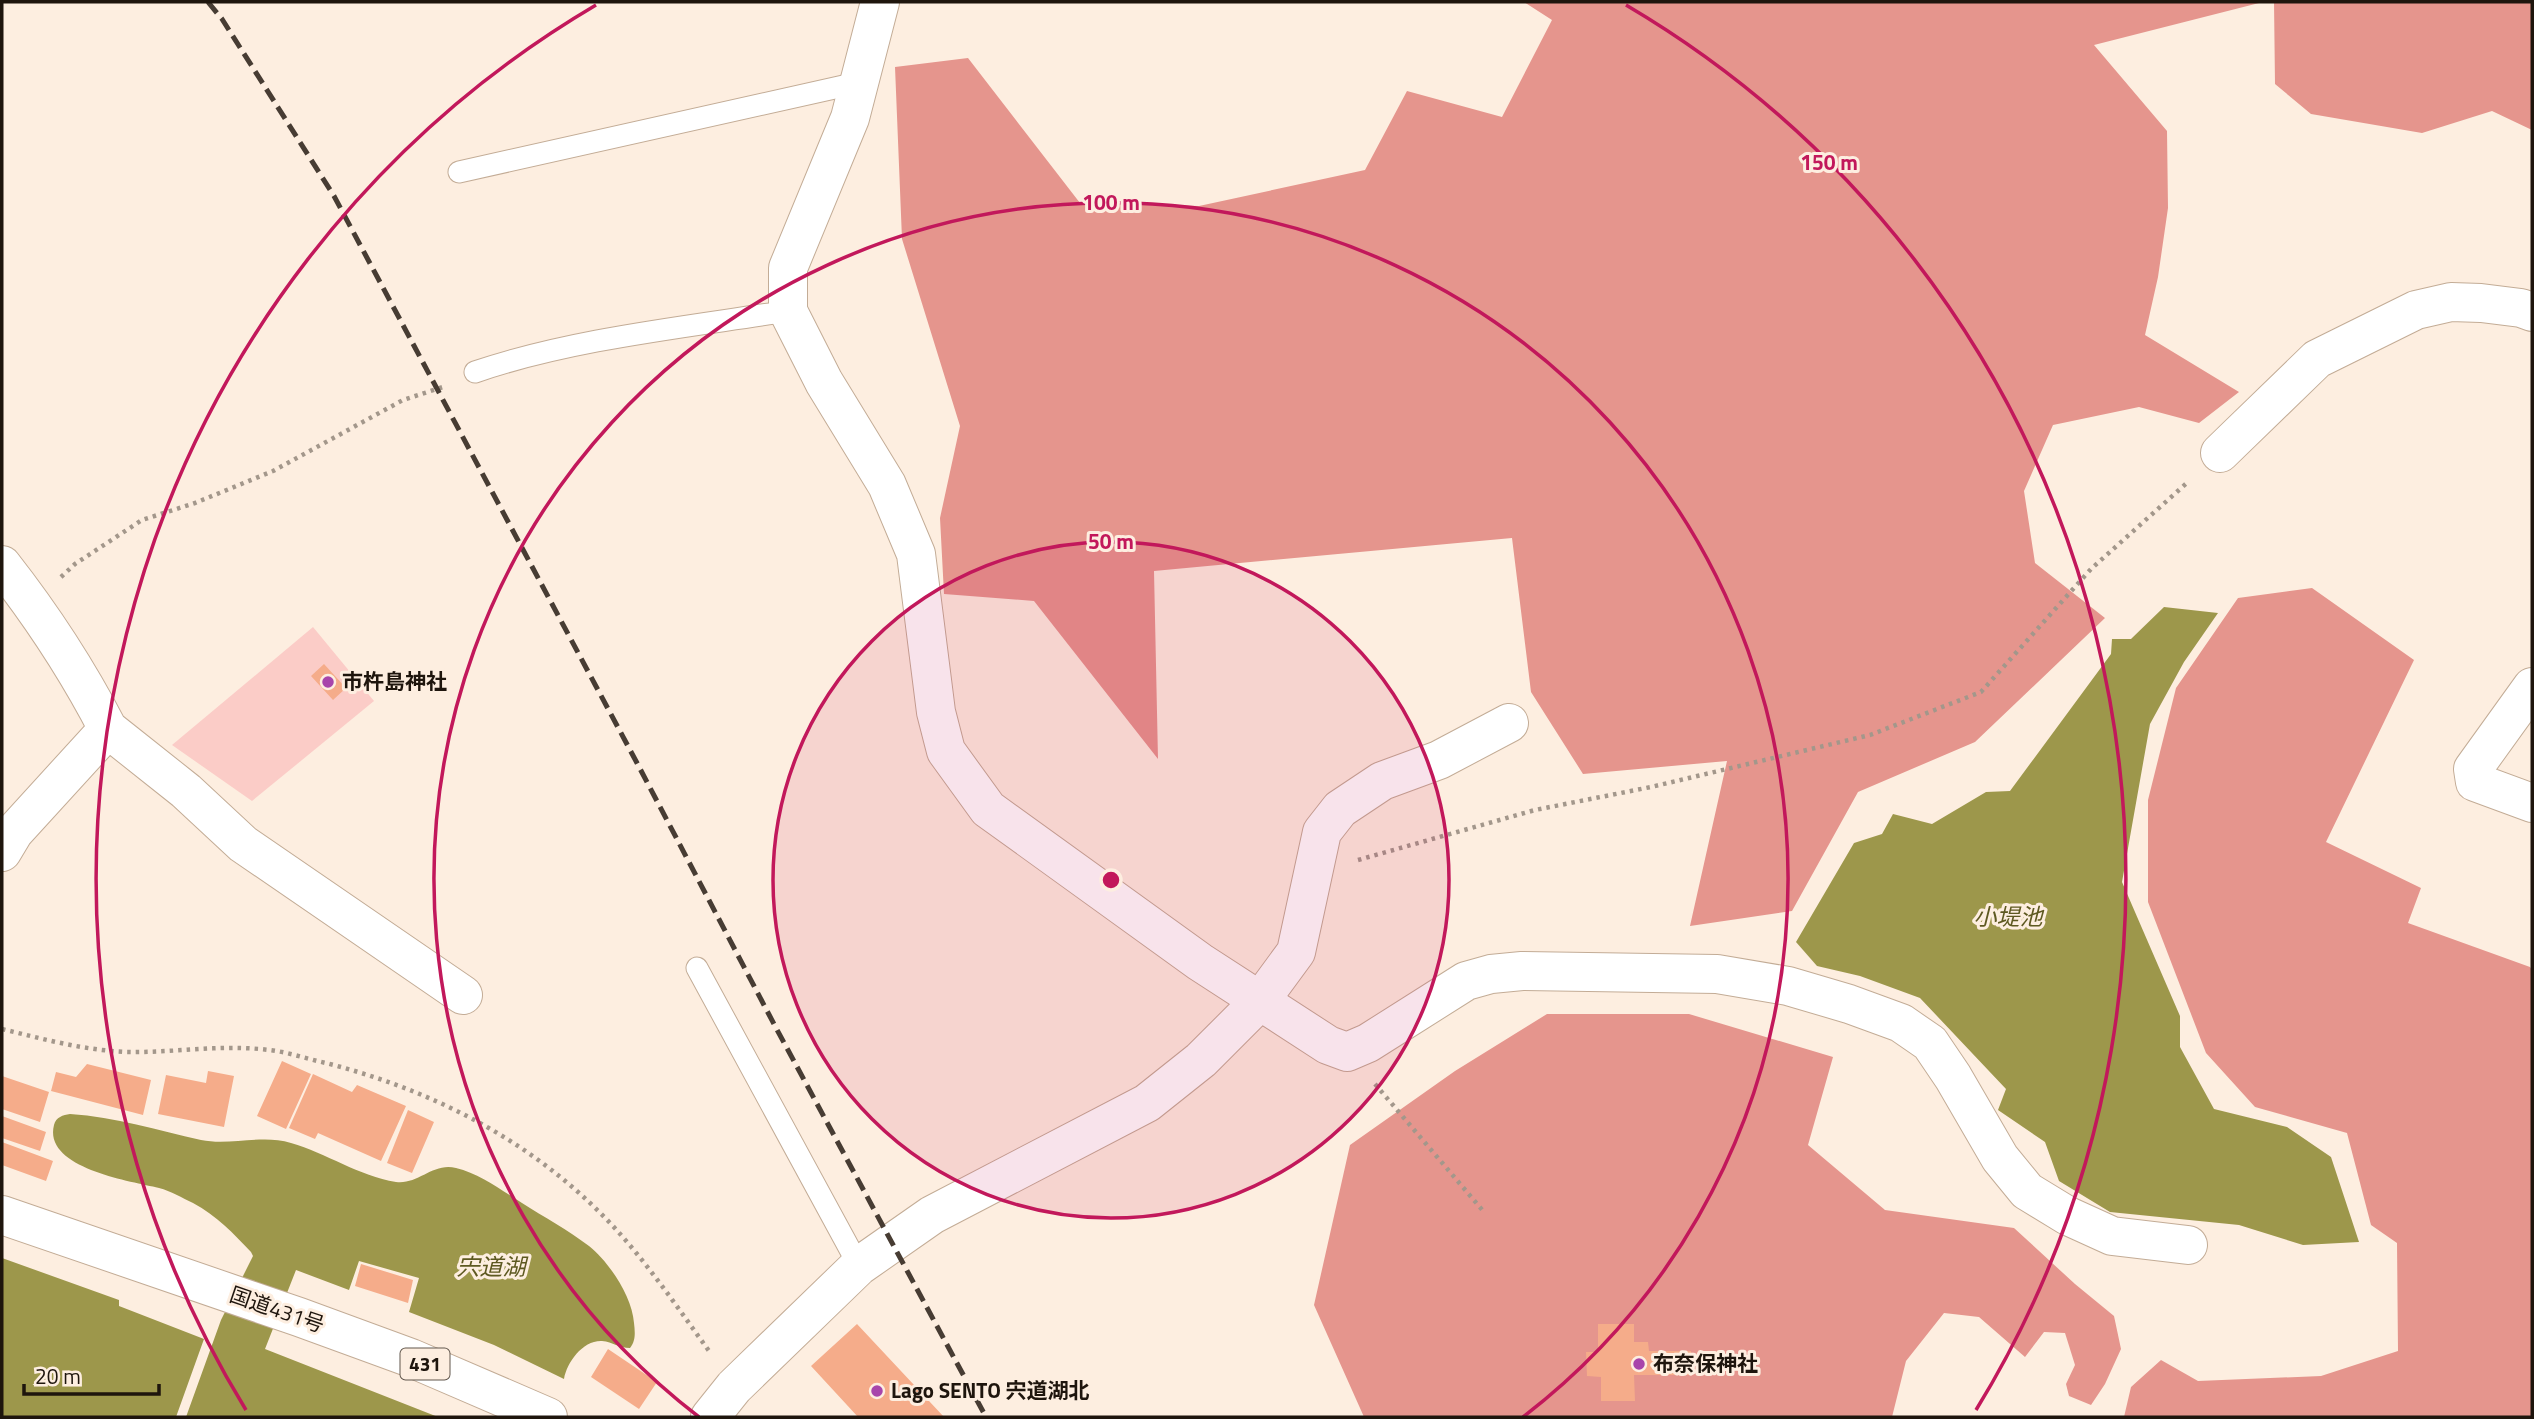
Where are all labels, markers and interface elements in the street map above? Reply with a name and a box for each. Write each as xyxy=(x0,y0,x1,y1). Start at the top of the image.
text: 150 m xyxy=(1800,146,1858,178)
text: 100 m xyxy=(1082,186,1140,218)
text: 50 m xyxy=(1088,525,1134,557)
place label: 市杵島神社 xyxy=(342,665,447,697)
marker: 市杵島神社 xyxy=(320,674,336,690)
centre of rings xyxy=(1099,868,1123,892)
water label: 小堤池 xyxy=(1974,899,2045,934)
water label: 宍道湖 xyxy=(457,1249,529,1284)
street label: 国道431号 xyxy=(226,1278,329,1340)
place label: 布奈保神社 xyxy=(1653,1347,1758,1379)
road number: 431 xyxy=(400,1348,450,1380)
scale bar xyxy=(24,1352,159,1396)
marker: 布奈保神社 xyxy=(1631,1356,1647,1372)
text: 20 m xyxy=(35,1360,81,1392)
place label: Lago SENTO 宍道湖北 xyxy=(891,1374,1090,1406)
marker: Lago SENTO 宍道湖北 xyxy=(869,1383,885,1399)

